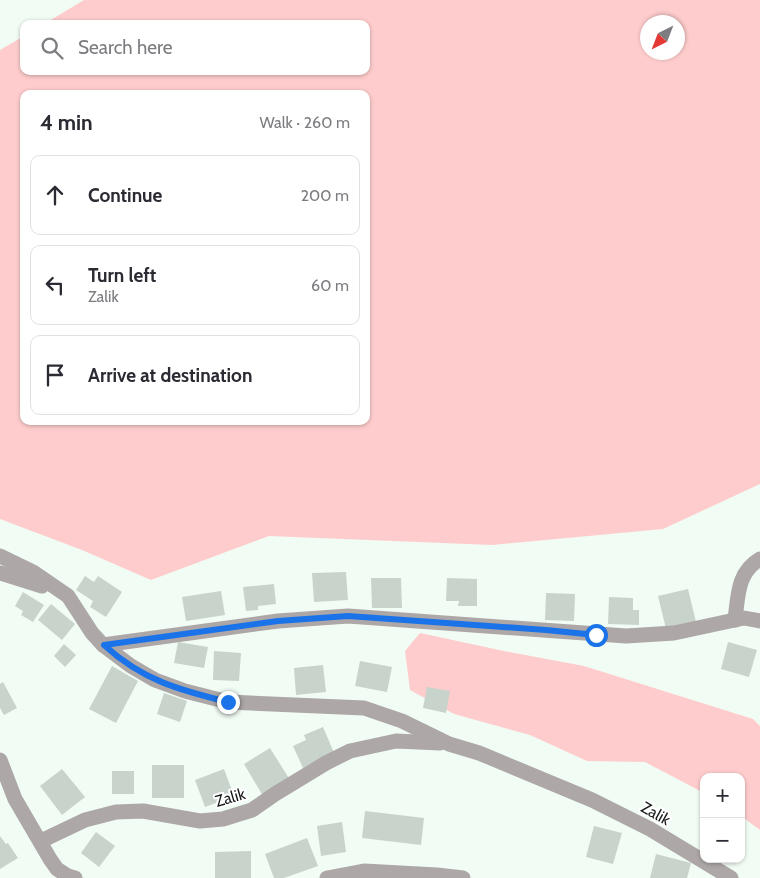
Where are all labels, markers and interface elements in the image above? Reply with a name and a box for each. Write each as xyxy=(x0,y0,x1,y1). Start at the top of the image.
north arrow xyxy=(640,15,685,60)
search box xyxy=(20,20,370,75)
icon: search xyxy=(38,34,66,62)
text: Search here xyxy=(78,36,172,59)
text: 4 min xyxy=(40,110,93,135)
text: Walk · 260 m xyxy=(260,113,350,132)
icon: ahead xyxy=(41,181,69,209)
text: Continue xyxy=(88,184,162,207)
text: 200 m xyxy=(301,186,349,205)
text: Turn left xyxy=(88,264,156,287)
icon: left xyxy=(41,271,69,299)
text: 60 m xyxy=(311,276,349,295)
text: Zalik xyxy=(88,287,119,306)
icon: arrive xyxy=(41,361,69,389)
text: Arrive at destination xyxy=(88,364,252,387)
route start xyxy=(585,624,608,647)
route end xyxy=(217,691,240,714)
map controls xyxy=(700,773,745,863)
button: + xyxy=(700,773,745,818)
street label: Zalik xyxy=(213,784,248,811)
street label: Zalik xyxy=(638,798,674,830)
button: − xyxy=(700,818,745,863)

